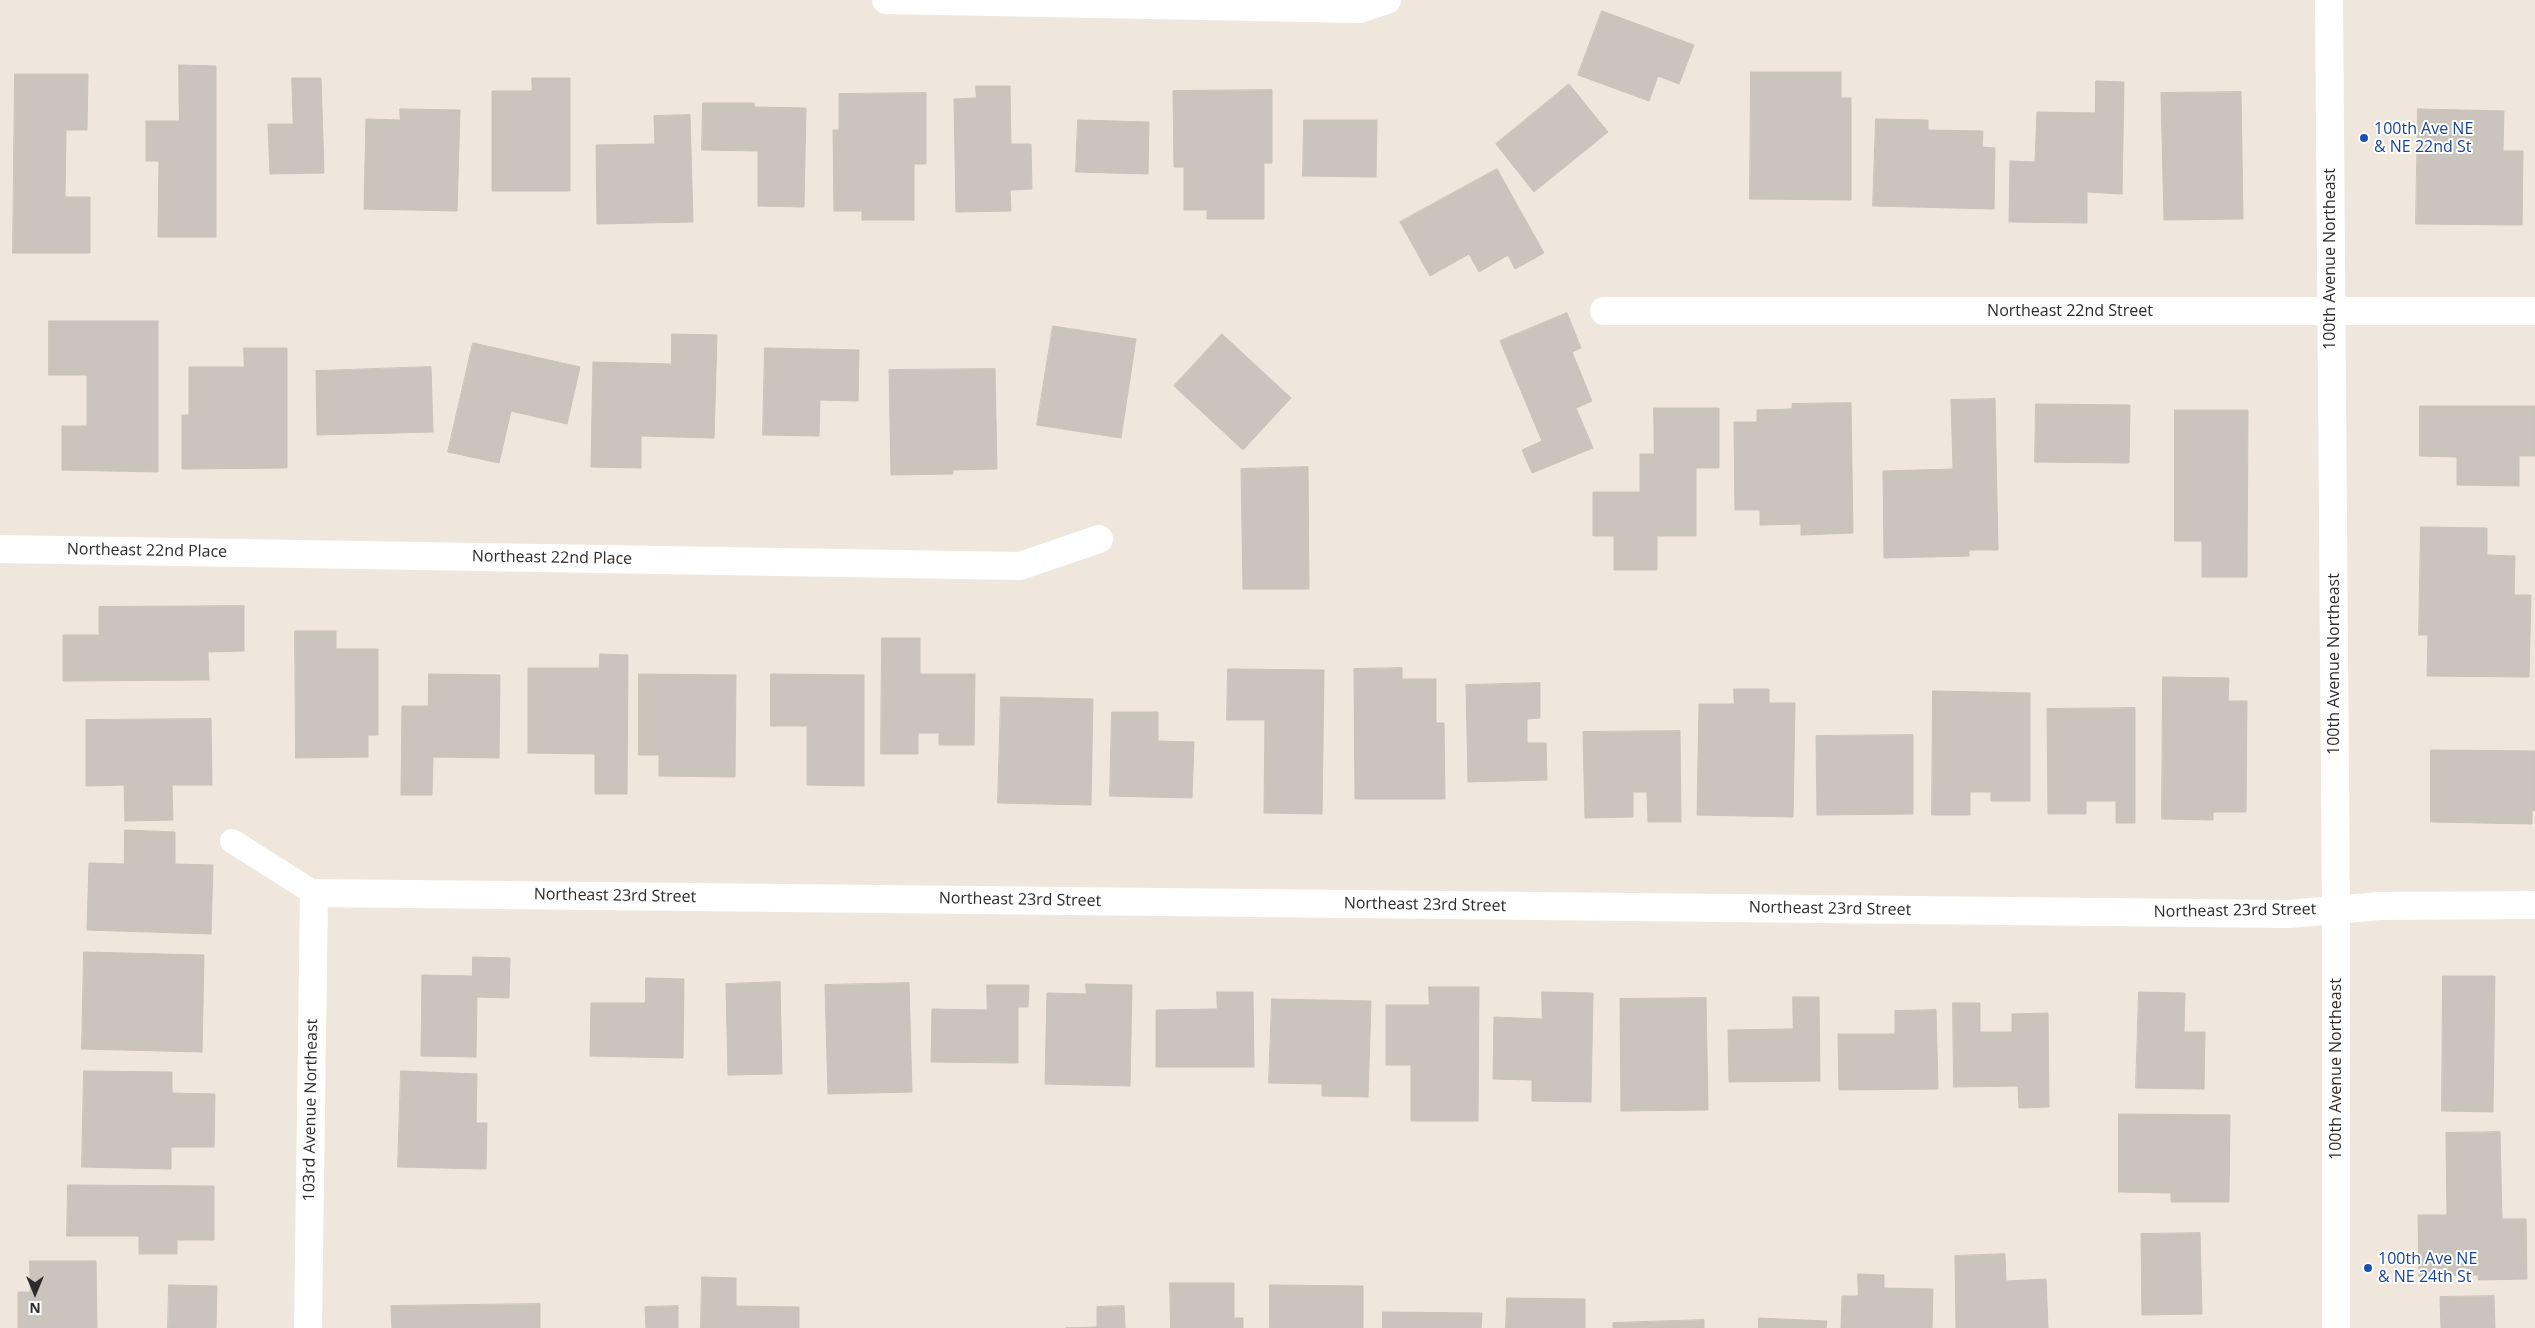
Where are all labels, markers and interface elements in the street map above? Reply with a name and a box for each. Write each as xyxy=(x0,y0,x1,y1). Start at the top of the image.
place label: 100th Ave NE & NE 22nd St xyxy=(2374,119,2473,157)
marker: 100th Ave NE & NE 22nd St xyxy=(2358,132,2370,144)
street label: 100th Avenue Northeast xyxy=(2320,168,2340,350)
street label: Northeast 22nd Street xyxy=(1987,301,2153,321)
street label: Northeast 22nd Place xyxy=(67,540,227,562)
street label: Northeast 22nd Place xyxy=(472,547,632,569)
street label: 100th Avenue Northeast xyxy=(2324,573,2344,755)
street label: Northeast 23rd Street xyxy=(534,885,696,907)
street label: Northeast 23rd Street xyxy=(939,889,1101,911)
street label: Northeast 23rd Street xyxy=(1344,894,1506,916)
street label: Northeast 23rd Street xyxy=(1749,898,1911,920)
street label: Northeast 23rd Street xyxy=(2154,900,2316,922)
street label: 100th Avenue Northeast xyxy=(2326,978,2346,1160)
street label: 103rd Avenue Northeast xyxy=(300,1018,322,1202)
place label: 100th Ave NE & NE 24th St xyxy=(2378,1249,2477,1287)
marker: 100th Ave NE & NE 24th St xyxy=(2362,1262,2374,1274)
north arrow xyxy=(10,1268,60,1318)
text: N xyxy=(29,1299,41,1318)

